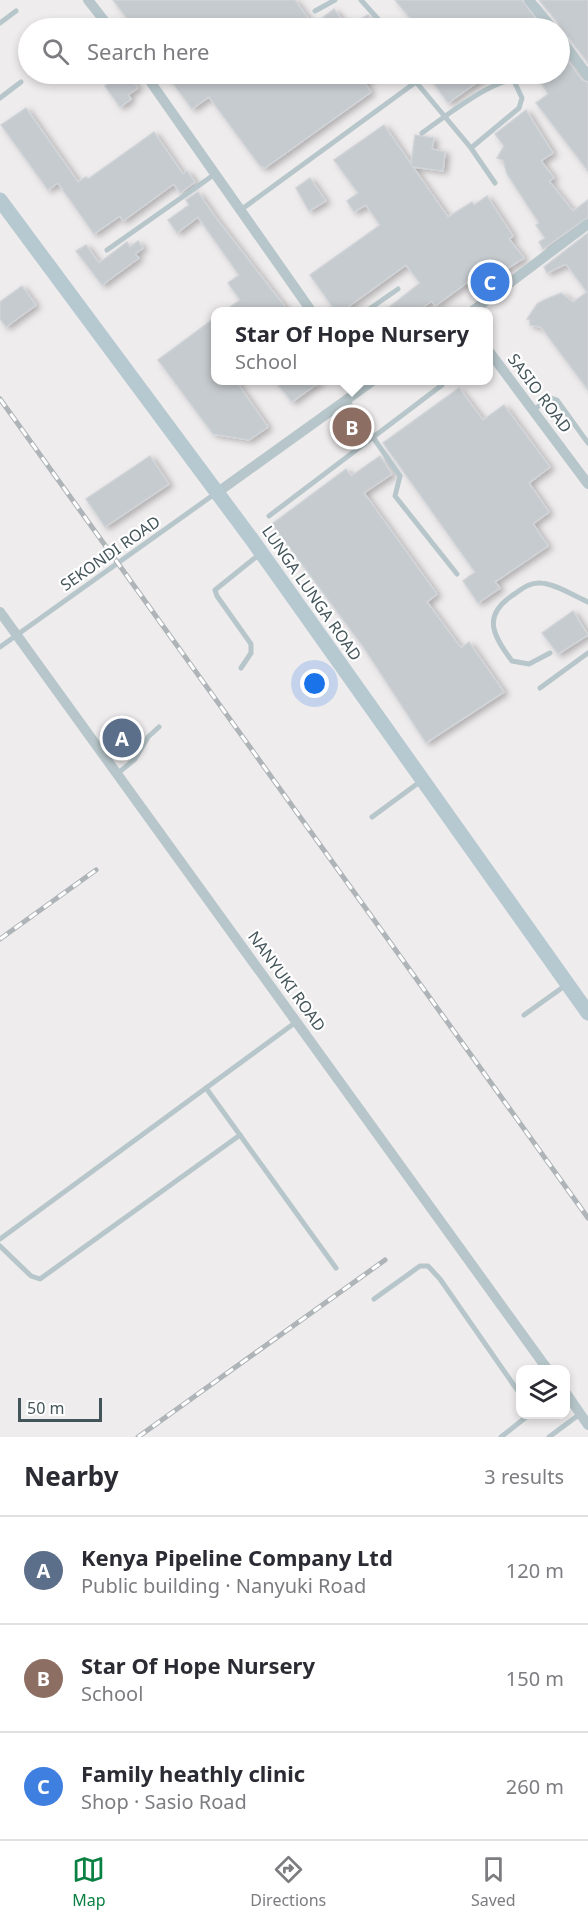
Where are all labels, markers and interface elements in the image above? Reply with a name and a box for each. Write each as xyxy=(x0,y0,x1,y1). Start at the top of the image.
search box xyxy=(18,18,570,84)
icon: search xyxy=(39,35,72,68)
text: Search here xyxy=(87,36,209,66)
pin: C xyxy=(470,260,510,304)
popup xyxy=(211,307,493,385)
text: Star Of Hope Nursery xyxy=(235,318,469,348)
text: School xyxy=(235,348,297,375)
street label: SASIO ROAD xyxy=(503,349,577,437)
pin: B xyxy=(332,404,372,450)
street label: SEKONDI ROAD xyxy=(56,510,164,596)
street label: LUNGA LUNGA ROAD xyxy=(257,521,367,665)
your location xyxy=(300,669,329,698)
pin: A xyxy=(102,716,142,760)
street label: NANYUKI ROAD xyxy=(243,926,331,1036)
map controls xyxy=(516,1365,570,1419)
button: layers xyxy=(516,1365,570,1419)
scale bar xyxy=(18,1395,102,1422)
text: 50 m xyxy=(27,1397,64,1419)
text: Nearby xyxy=(24,1458,119,1494)
text: 3 results xyxy=(484,1463,564,1490)
text: Kenya Pipeline Company Ltd xyxy=(81,1542,393,1572)
text: A xyxy=(37,1557,50,1584)
text: 120 m xyxy=(506,1557,564,1584)
text: Public building · Nanyuki Road xyxy=(81,1572,366,1599)
text: Star Of Hope Nursery xyxy=(81,1650,315,1680)
text: B xyxy=(37,1665,50,1692)
text: 150 m xyxy=(506,1665,564,1692)
text: School xyxy=(81,1680,143,1707)
text: Family heathly clinic xyxy=(81,1758,305,1788)
text: C xyxy=(37,1773,50,1800)
text: 260 m xyxy=(506,1773,564,1800)
text: Shop · Sasio Road xyxy=(81,1788,247,1815)
tab: Map xyxy=(72,1853,106,1911)
tab: Directions xyxy=(250,1853,326,1911)
tab: Saved xyxy=(471,1853,516,1911)

